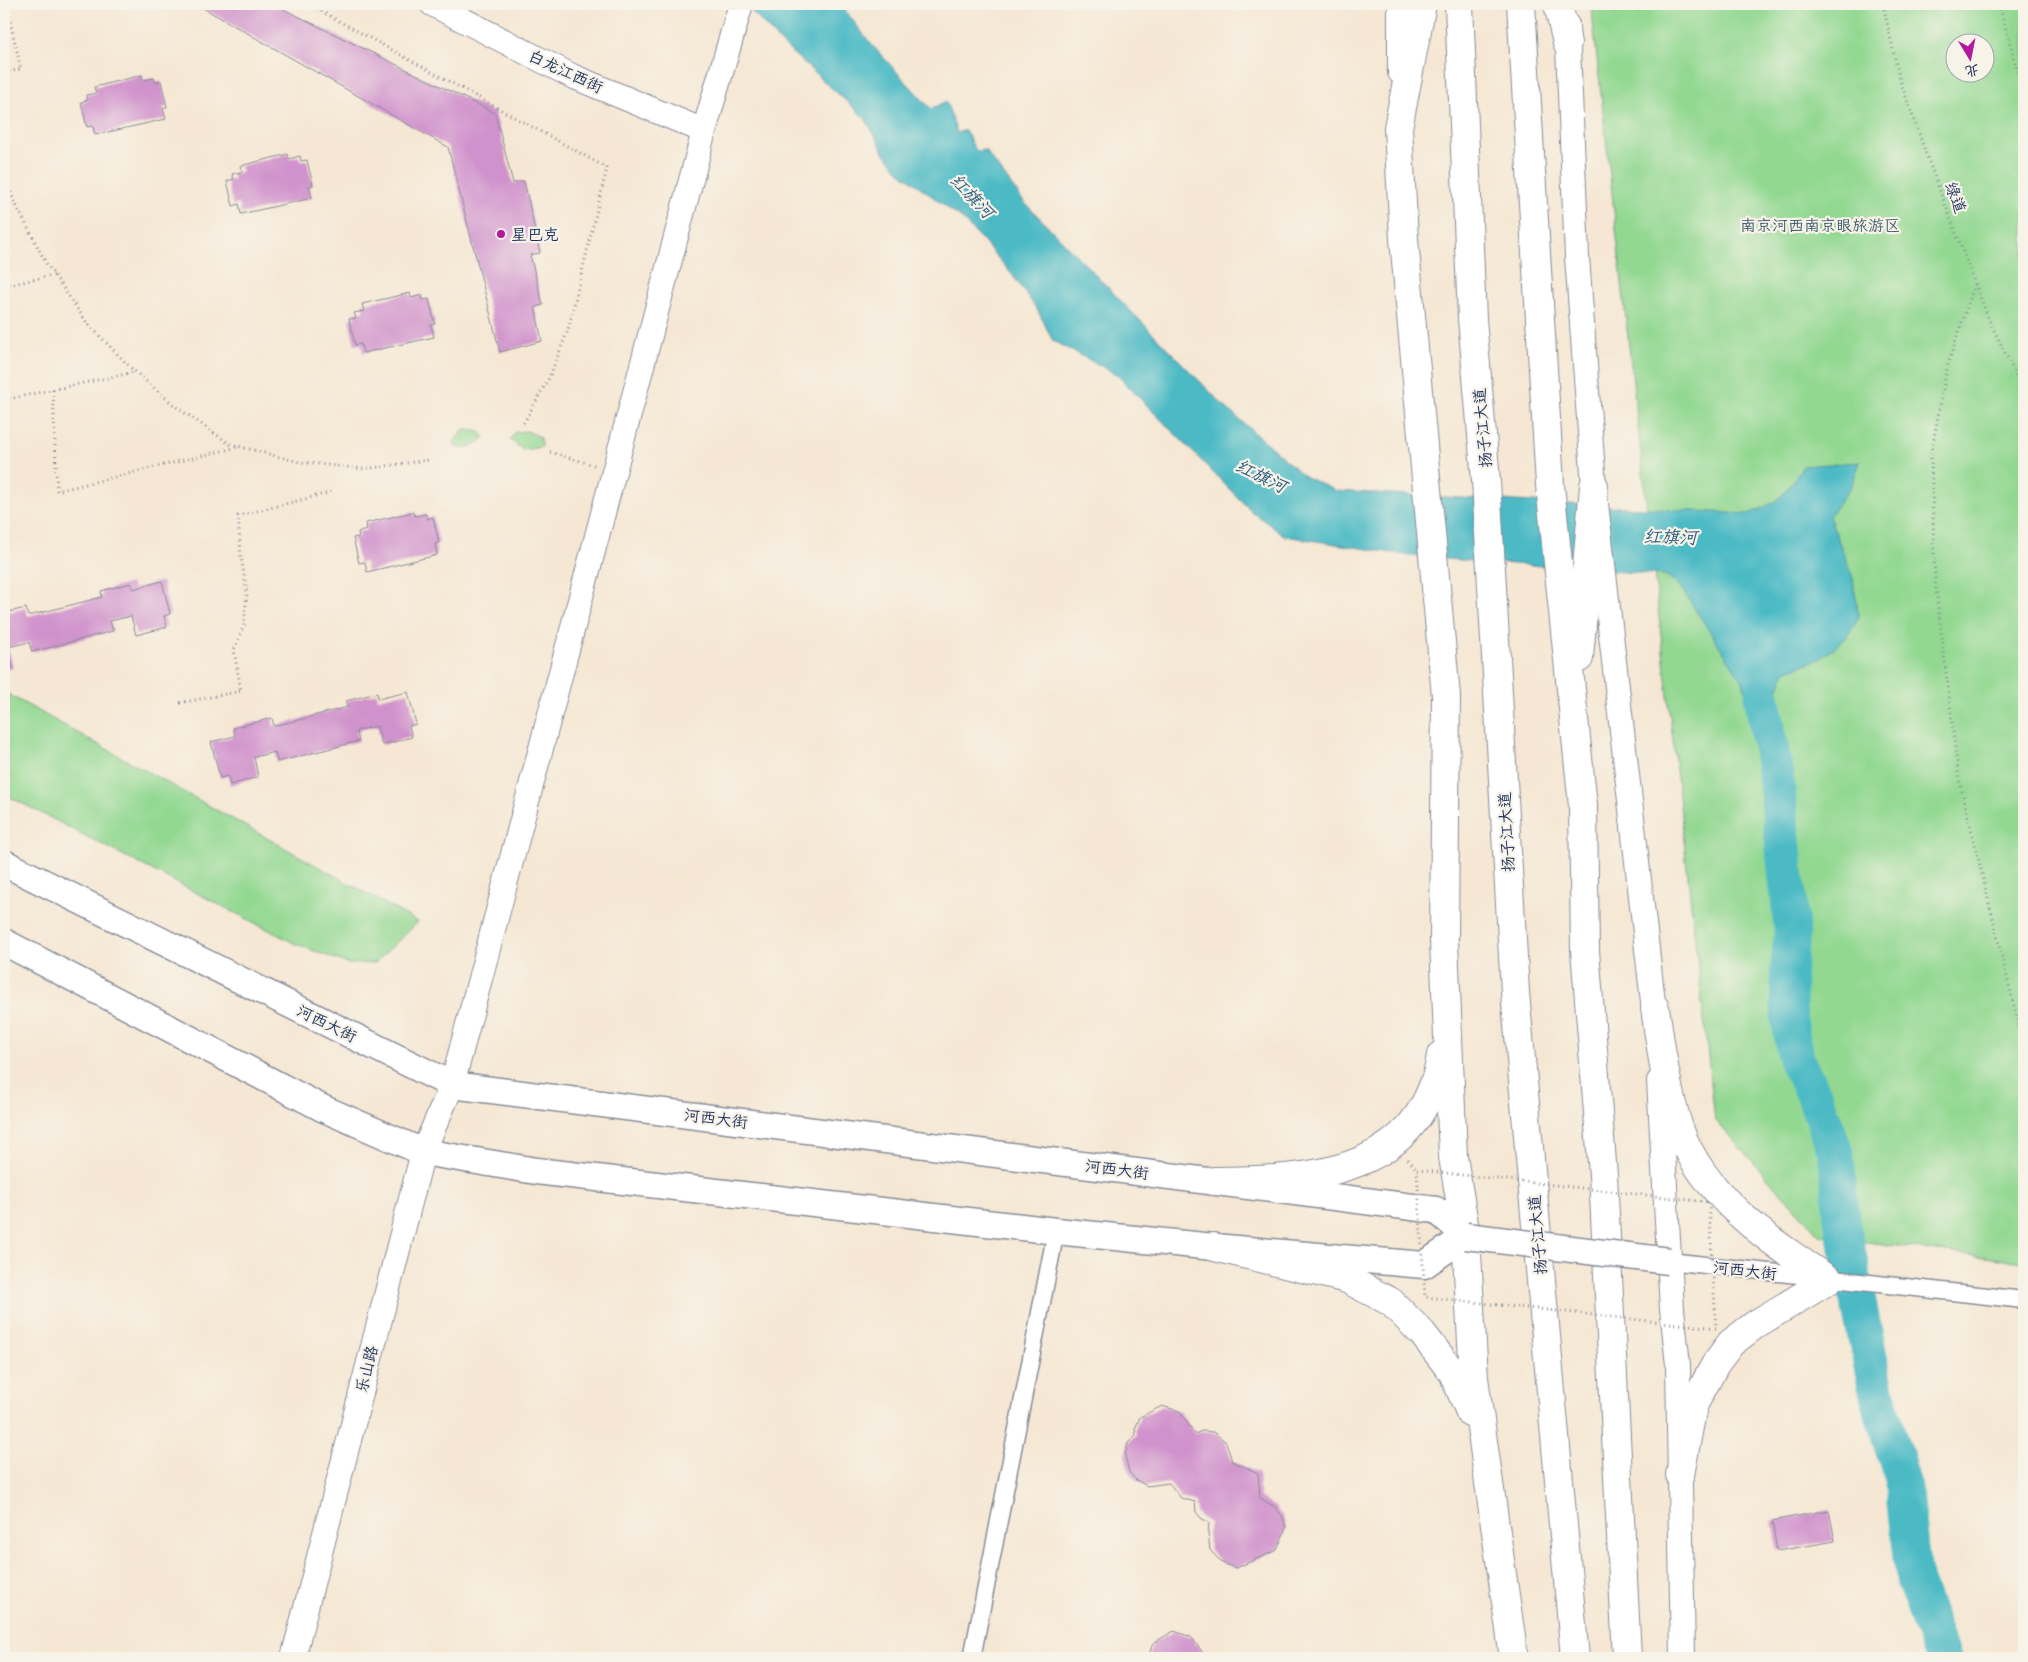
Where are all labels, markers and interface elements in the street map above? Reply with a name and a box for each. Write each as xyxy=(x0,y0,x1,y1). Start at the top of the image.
north arrow xyxy=(1946,32,1996,82)
street label: 白龙江西街 xyxy=(525,47,606,98)
text: 北 xyxy=(1964,61,1981,80)
water label: 红旗河 xyxy=(945,170,1000,225)
street label: 绿道 xyxy=(1940,179,1969,216)
park label: 南京河西南京眼旅游区 xyxy=(1740,217,1900,236)
place label: 星巴克 xyxy=(511,226,559,245)
marker: 星巴克 xyxy=(495,228,507,240)
street label: 扬子江大道 xyxy=(1471,387,1496,469)
water label: 红旗河 xyxy=(1232,455,1292,499)
water label: 红旗河 xyxy=(1643,527,1700,549)
street label: 扬子江大道 xyxy=(1496,791,1519,872)
street label: 河西大街 xyxy=(293,1002,359,1047)
street label: 河西大街 xyxy=(683,1106,749,1133)
street label: 河西大街 xyxy=(1084,1157,1150,1184)
street label: 扬子江大道 xyxy=(1526,1194,1551,1276)
street label: 河西大街 xyxy=(1712,1259,1778,1284)
street label: 乐山路 xyxy=(352,1344,382,1395)

